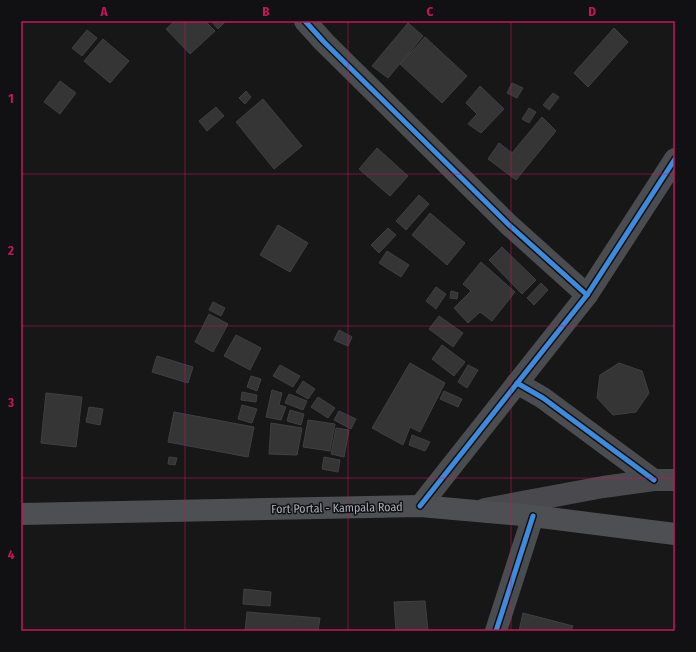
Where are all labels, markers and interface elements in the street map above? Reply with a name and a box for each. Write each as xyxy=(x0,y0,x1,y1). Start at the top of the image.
text: A xyxy=(99,4,108,19)
text: B xyxy=(262,4,270,19)
text: C xyxy=(427,4,434,19)
text: D xyxy=(588,4,596,19)
text: 1 xyxy=(8,91,14,106)
text: 2 xyxy=(7,243,14,258)
text: 3 xyxy=(7,395,14,410)
street label: Fort Portal - Kampala Road xyxy=(271,500,403,516)
text: 4 xyxy=(8,547,15,562)

